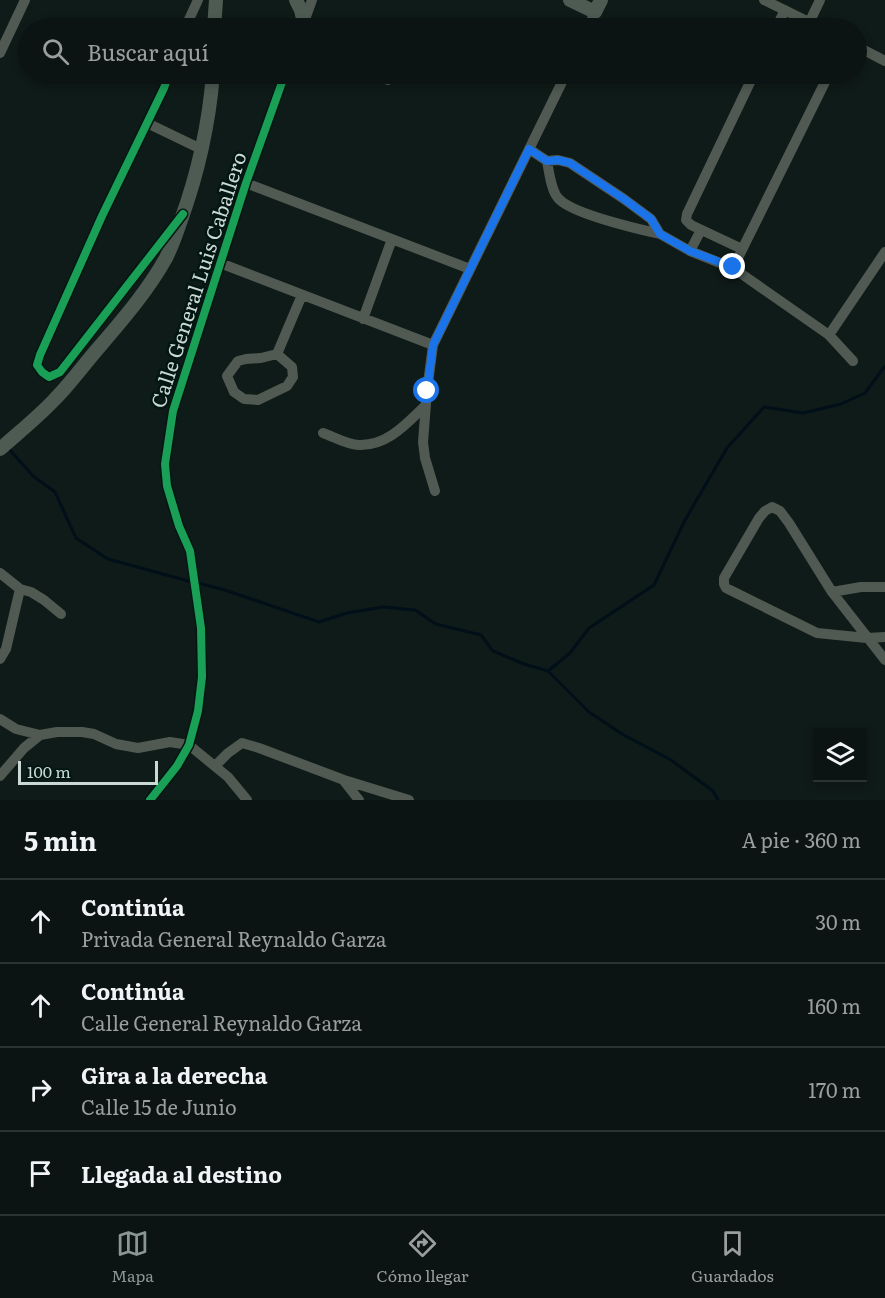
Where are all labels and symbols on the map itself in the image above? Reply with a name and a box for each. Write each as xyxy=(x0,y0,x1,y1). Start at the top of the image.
street label: Calle General Luis Caballero xyxy=(141,148,253,411)
route end xyxy=(719,253,745,279)
route start xyxy=(413,377,439,403)
scale bar xyxy=(18,758,158,786)

